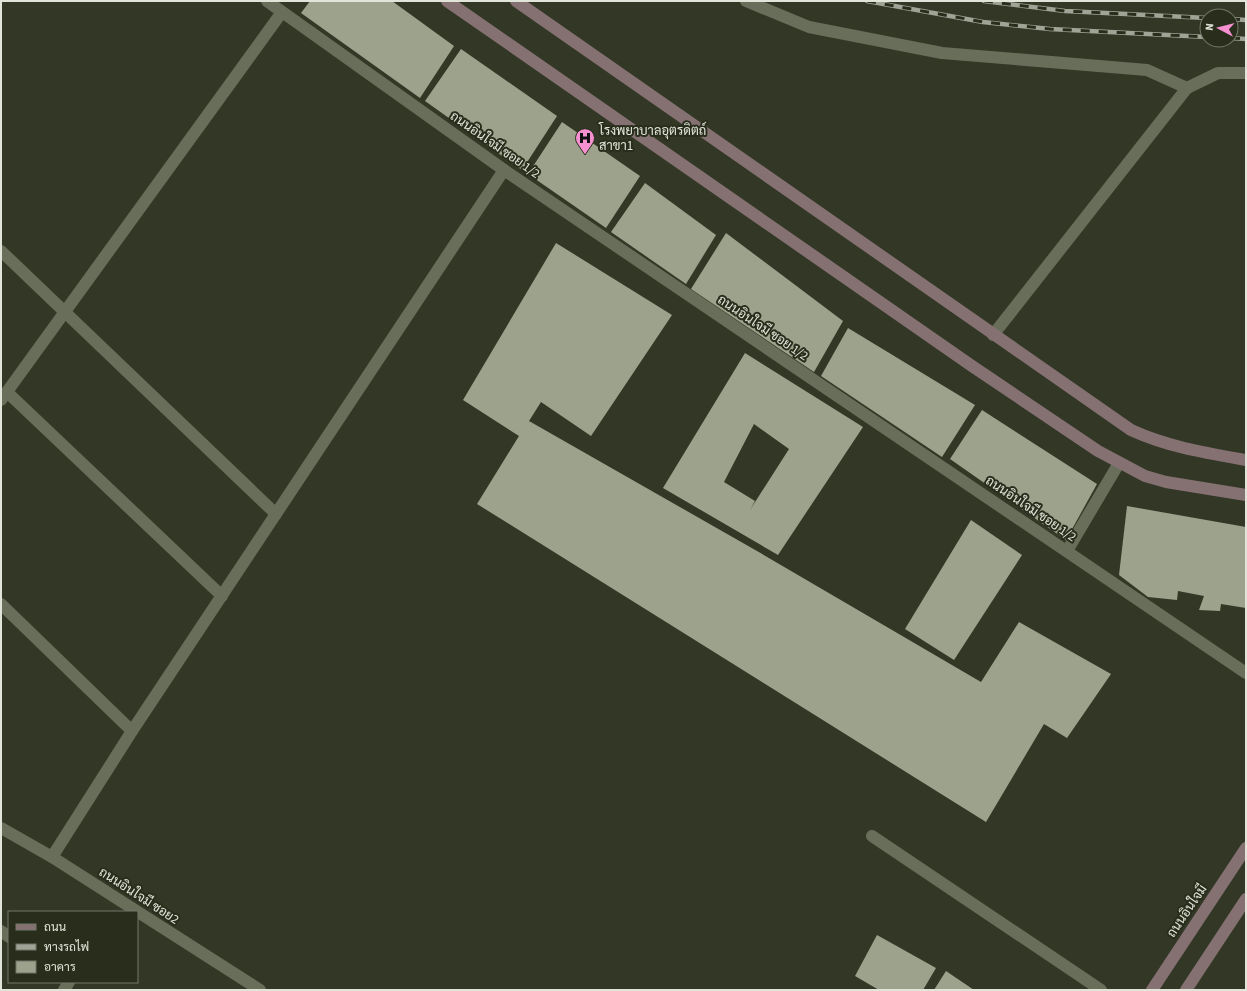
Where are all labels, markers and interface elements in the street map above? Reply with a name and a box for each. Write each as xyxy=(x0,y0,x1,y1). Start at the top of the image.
north arrow xyxy=(1199,8,1239,48)
text: N xyxy=(1202,22,1217,31)
street label: ถนนอินใจมี ซอย 1/2 xyxy=(446,106,544,183)
place label: โรงพยาบาลอุตรดิตถ์ สาขา1 xyxy=(598,121,706,155)
hospital icon: โรงพยาบาลอุตรดิตถ์ สาขา1 xyxy=(574,127,596,155)
street label: ถนนอินใจมี ซอย 1/2 xyxy=(714,290,812,365)
street label: ถนนอินใจมี ซอย 1/2 xyxy=(982,471,1080,546)
street label: ถนนอินใจมี ซอย2 xyxy=(95,862,183,929)
street label: ถนนอินใจมี xyxy=(1162,880,1211,941)
legend xyxy=(8,911,138,983)
text: ถนน xyxy=(44,919,67,936)
text: ทางรถไฟ xyxy=(44,939,89,956)
text: อาคาร xyxy=(44,959,76,976)

